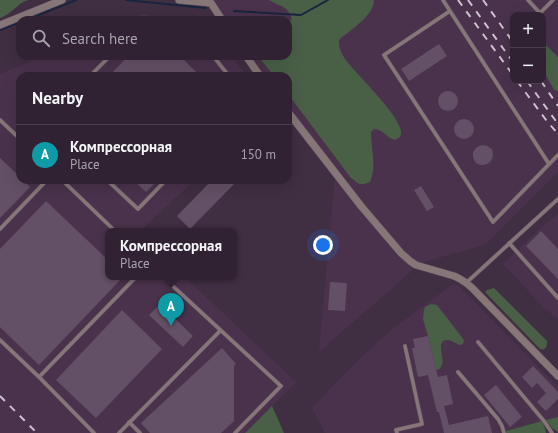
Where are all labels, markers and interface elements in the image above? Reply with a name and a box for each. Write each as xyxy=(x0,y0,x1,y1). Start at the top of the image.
map controls xyxy=(510,12,546,84)
button: + xyxy=(510,12,546,48)
search box xyxy=(16,16,292,60)
icon: search xyxy=(30,27,52,49)
text: Search here xyxy=(62,29,138,48)
button: − xyxy=(510,48,546,84)
text: Nearby xyxy=(32,87,83,109)
text: Компрессорная xyxy=(70,137,172,156)
text: A xyxy=(41,146,49,163)
text: 150 m xyxy=(241,146,276,163)
text: Place xyxy=(70,156,100,173)
popup xyxy=(105,228,237,280)
your location xyxy=(313,235,333,255)
text: Компрессорная xyxy=(120,236,222,255)
text: Place xyxy=(120,255,150,272)
pin: A xyxy=(158,293,184,326)

